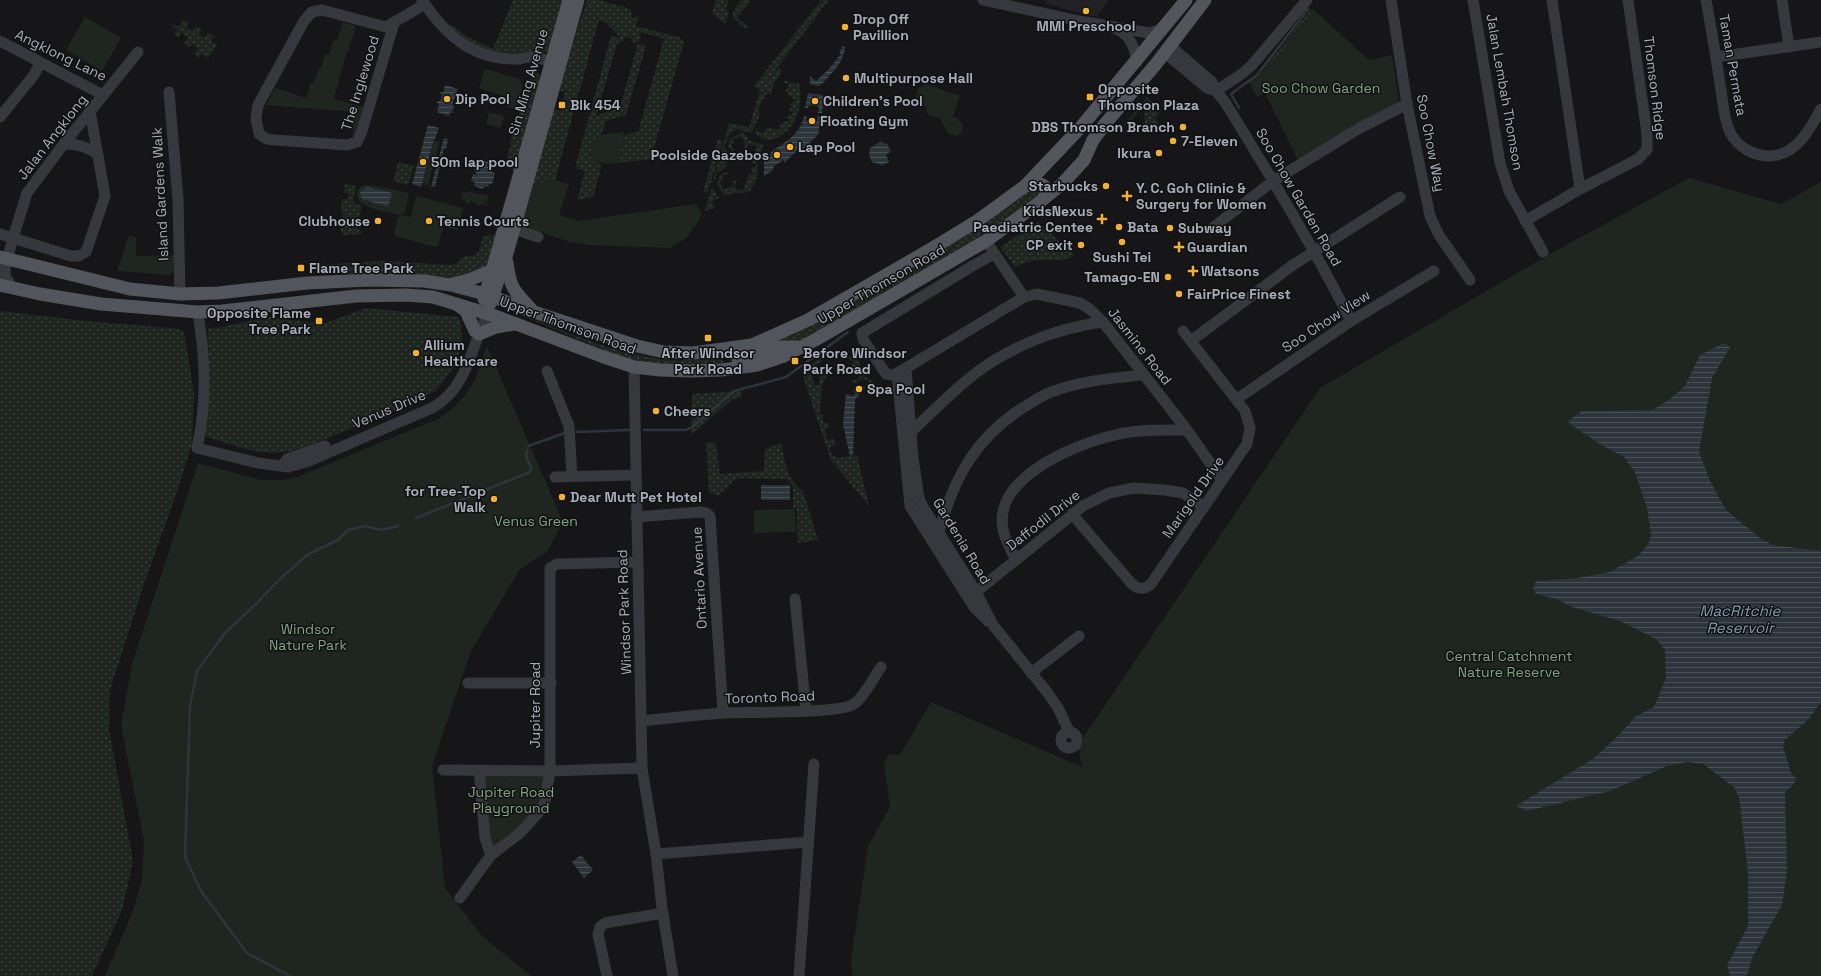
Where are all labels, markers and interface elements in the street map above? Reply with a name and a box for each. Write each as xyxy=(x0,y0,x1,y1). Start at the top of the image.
marker: MMI Preschool xyxy=(1081,6,1091,16)
place label: Drop Off Pavillion xyxy=(853,10,909,44)
street label: Jalan Lembah Thomson xyxy=(1482,12,1528,172)
street label: Taman Permata xyxy=(1715,13,1751,117)
place label: MMI Preschool xyxy=(1037,17,1135,35)
marker: Drop Off Pavillion xyxy=(840,22,850,32)
street label: Angklong Lane xyxy=(12,25,110,85)
street label: Sin Ming Avenue xyxy=(504,27,552,137)
street label: The Inglewood xyxy=(337,33,383,133)
street label: Thomson Ridge xyxy=(1640,35,1670,141)
place label: Multipurpose Hall xyxy=(854,69,973,87)
marker: Multipurpose Hall xyxy=(841,73,851,83)
park label: Soo Chow Garden xyxy=(1262,79,1380,97)
place label: Opposite Thomson Plaza xyxy=(1098,80,1199,114)
place label: Dip Pool xyxy=(455,90,510,108)
street label: Jalan Angklong xyxy=(13,91,91,183)
place label: Children's Pool xyxy=(823,92,923,110)
marker: Opposite Thomson Plaza xyxy=(1085,92,1095,102)
street label: Soo Chow Way xyxy=(1413,93,1449,193)
marker: Dip Pool xyxy=(442,94,452,104)
place label: Blk 454 xyxy=(570,96,621,114)
marker: Children's Pool xyxy=(810,96,820,106)
marker: Blk 454 xyxy=(557,100,567,110)
place label: Floating Gym xyxy=(820,112,908,130)
marker: Floating Gym xyxy=(807,116,817,126)
place label: DBS Thomson Branch xyxy=(1031,118,1175,136)
marker: DBS Thomson Branch xyxy=(1178,122,1188,132)
street label: Soo Chow Garden Road xyxy=(1252,125,1346,269)
street label: Island Gardens Walk xyxy=(147,126,172,261)
place label: 7-Eleven xyxy=(1181,132,1238,150)
marker: 7-Eleven xyxy=(1168,136,1178,146)
place label: Lap Pool xyxy=(798,138,855,156)
marker: Lap Pool xyxy=(785,142,795,152)
place label: Ikura xyxy=(1117,144,1151,162)
place label: Poolside Gazebos xyxy=(651,146,769,164)
marker: Ikura xyxy=(1154,148,1164,158)
marker: Poolside Gazebos xyxy=(772,150,782,160)
place label: 50m lap pool xyxy=(431,153,518,171)
marker: 50m lap pool xyxy=(418,157,428,167)
place label: Starbucks xyxy=(1029,177,1098,195)
place label: Y. C. Goh Clinic & Surgery for Women xyxy=(1136,179,1266,213)
marker: Starbucks xyxy=(1101,181,1111,191)
marker: Y. C. Goh Clinic & Surgery for Women xyxy=(1121,190,1133,202)
place label: KidsNexus Paediatric Centee xyxy=(973,202,1093,236)
place label: Clubhouse xyxy=(298,212,370,230)
place label: Tennis Courts xyxy=(437,212,529,230)
marker: KidsNexus Paediatric Centee xyxy=(1096,213,1108,225)
marker: Clubhouse xyxy=(373,216,383,226)
marker: Tennis Courts xyxy=(424,216,434,226)
place label: Bata xyxy=(1127,218,1158,236)
place label: Subway xyxy=(1178,219,1232,237)
marker: Bata xyxy=(1114,222,1124,232)
marker: Subway xyxy=(1165,223,1175,233)
place label: CP exit xyxy=(1026,236,1073,254)
marker: Sushi Tei xyxy=(1117,237,1127,247)
place label: Guardian xyxy=(1187,238,1248,256)
street label: Upper Thomson Road xyxy=(814,240,948,328)
marker: CP exit xyxy=(1076,240,1086,250)
marker: Guardian xyxy=(1174,242,1184,252)
place label: Sushi Tei xyxy=(1093,248,1151,266)
place label: Flame Tree Park xyxy=(309,259,414,277)
place label: Watsons xyxy=(1201,262,1259,280)
marker: Flame Tree Park xyxy=(296,263,306,273)
marker: Watsons xyxy=(1188,266,1198,276)
place label: Tamago-EN xyxy=(1084,268,1160,286)
marker: Tamago-EN xyxy=(1163,272,1173,282)
place label: FairPrice Finest xyxy=(1187,285,1291,303)
street label: Soo Chow View xyxy=(1278,286,1374,356)
marker: FairPrice Finest xyxy=(1174,289,1184,299)
street label: Upper Thomson Road xyxy=(497,292,639,358)
place label: Opposite Flame Tree Park xyxy=(207,304,311,338)
street label: Jasmine Road xyxy=(1104,304,1176,388)
marker: Opposite Flame Tree Park xyxy=(314,316,324,326)
marker: After Windsor Park Road xyxy=(703,333,713,343)
place label: Allium Healthcare xyxy=(424,336,498,370)
place label: After Windsor Park Road xyxy=(661,344,755,378)
place label: Before Windsor Park Road xyxy=(803,344,907,378)
marker: Allium Healthcare xyxy=(411,348,421,358)
marker: Before Windsor Park Road xyxy=(790,356,800,366)
place label: Spa Pool xyxy=(867,380,925,398)
marker: Spa Pool xyxy=(854,384,864,394)
street label: Venus Drive xyxy=(350,385,428,433)
place label: Cheers xyxy=(664,402,711,420)
marker: Cheers xyxy=(651,406,661,416)
street label: Marigold Drive xyxy=(1158,452,1228,542)
place label: for Tree-Top Walk xyxy=(405,482,486,516)
street label: Daffodil Drive xyxy=(1002,486,1084,554)
place label: Dear Mutt Pet Hotel xyxy=(570,488,702,506)
marker: Dear Mutt Pet Hotel xyxy=(557,492,567,502)
marker: for Tree-Top Walk xyxy=(489,494,499,504)
street label: Gardenia Road xyxy=(929,495,995,587)
park label: Venus Green xyxy=(494,512,578,530)
street label: Ontario Avenue xyxy=(687,526,711,630)
street label: Windsor Park Road xyxy=(613,549,635,675)
water label: MacRitchie Reservoir xyxy=(1700,601,1782,637)
park label: Windsor Nature Park xyxy=(269,620,347,654)
park label: Central Catchment Nature Reserve xyxy=(1445,647,1573,681)
street label: Jupiter Road xyxy=(526,662,544,748)
street label: Toronto Road xyxy=(725,686,815,708)
park label: Jupiter Road Playground xyxy=(468,783,554,817)

